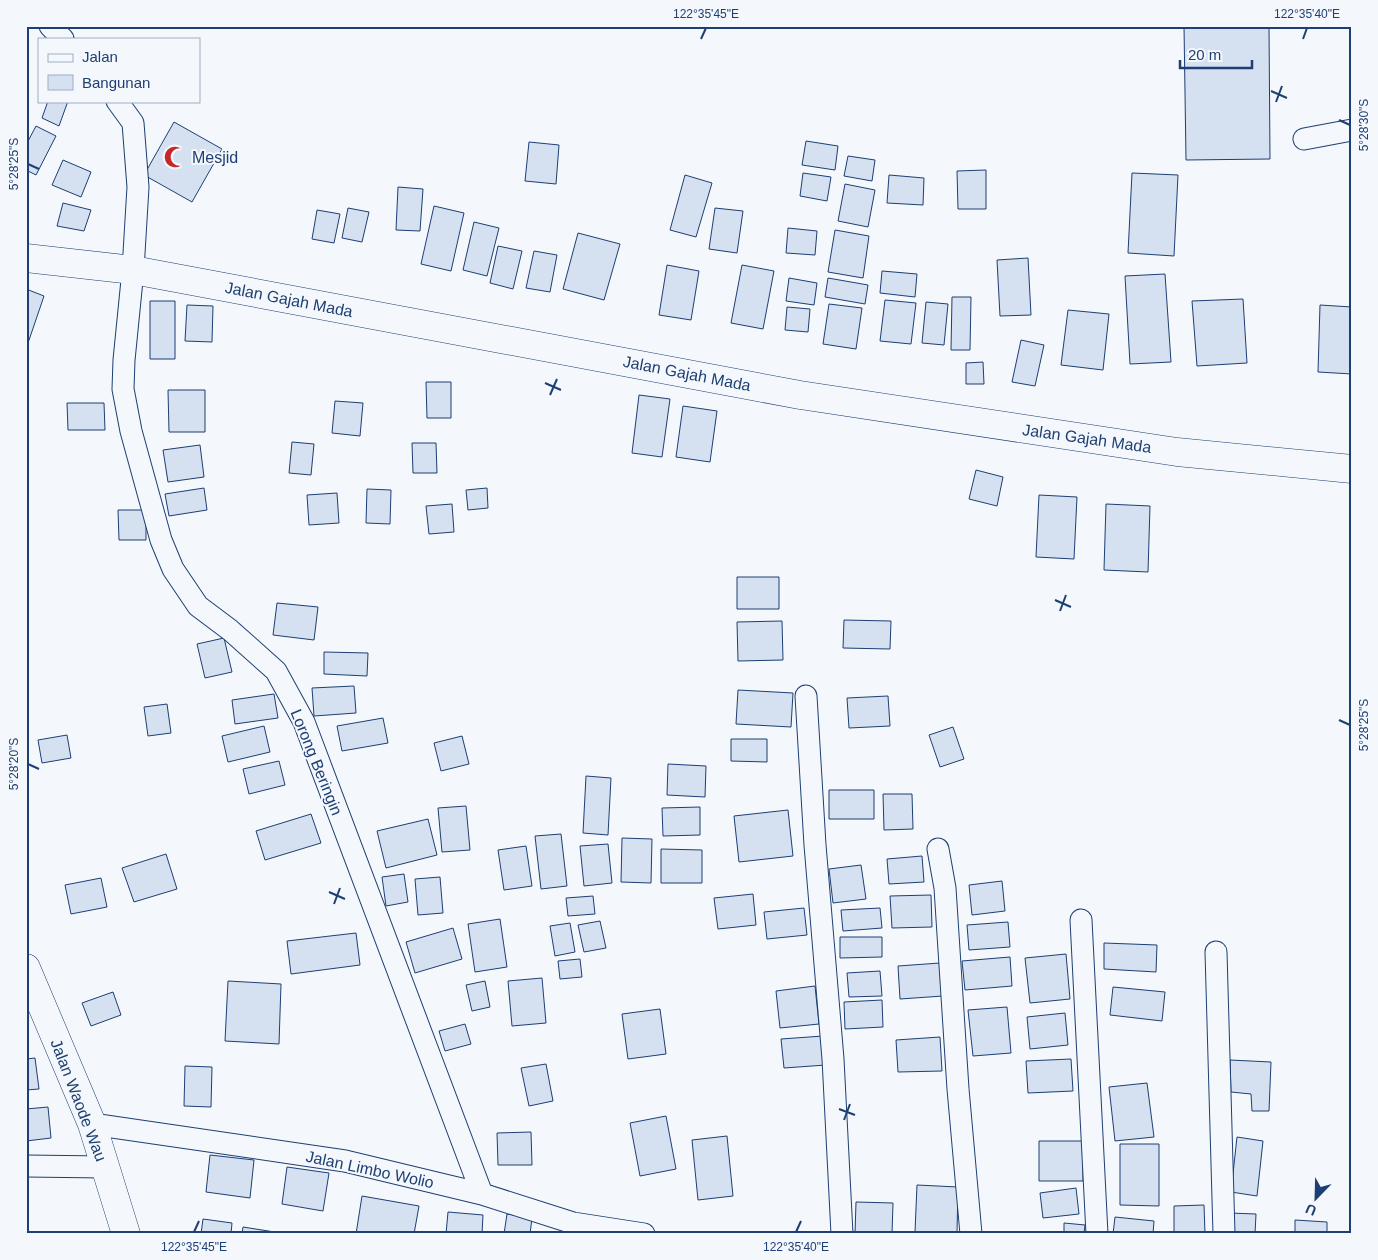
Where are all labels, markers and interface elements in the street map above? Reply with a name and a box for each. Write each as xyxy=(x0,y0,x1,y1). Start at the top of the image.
text: 122°35'45"E xyxy=(673,7,739,21)
text: 122°35'40"E xyxy=(1274,7,1340,21)
legend xyxy=(38,38,200,102)
scale bar xyxy=(1180,38,1253,70)
text: 20 m xyxy=(1188,46,1221,63)
text: Jalan xyxy=(82,48,118,65)
text: Bangunan xyxy=(82,74,150,91)
text: 5°28'30"S xyxy=(1357,99,1371,151)
text: 5°28'25"S xyxy=(7,138,21,190)
mosque icon: Mesjid xyxy=(162,144,188,170)
place label: Mesjid xyxy=(192,149,238,166)
street label: Jalan Gajah Mada xyxy=(224,279,354,320)
street label: Jalan Gajah Mada xyxy=(622,353,752,394)
street label: Jalan Gajah Mada xyxy=(1021,421,1153,456)
text: 5°28'25"S xyxy=(1357,699,1371,751)
street label: Lorong Beringin xyxy=(287,707,346,818)
text: 5°28'20"S xyxy=(7,738,21,790)
street label: Jalan Waode Wau xyxy=(47,1037,110,1164)
street label: Jalan Limbo Wolio xyxy=(304,1148,436,1191)
north arrow xyxy=(1290,1172,1340,1222)
text: U xyxy=(1303,1201,1319,1219)
text: 122°35'45"E xyxy=(161,1240,227,1254)
text: 122°35'40"E xyxy=(763,1240,829,1254)

